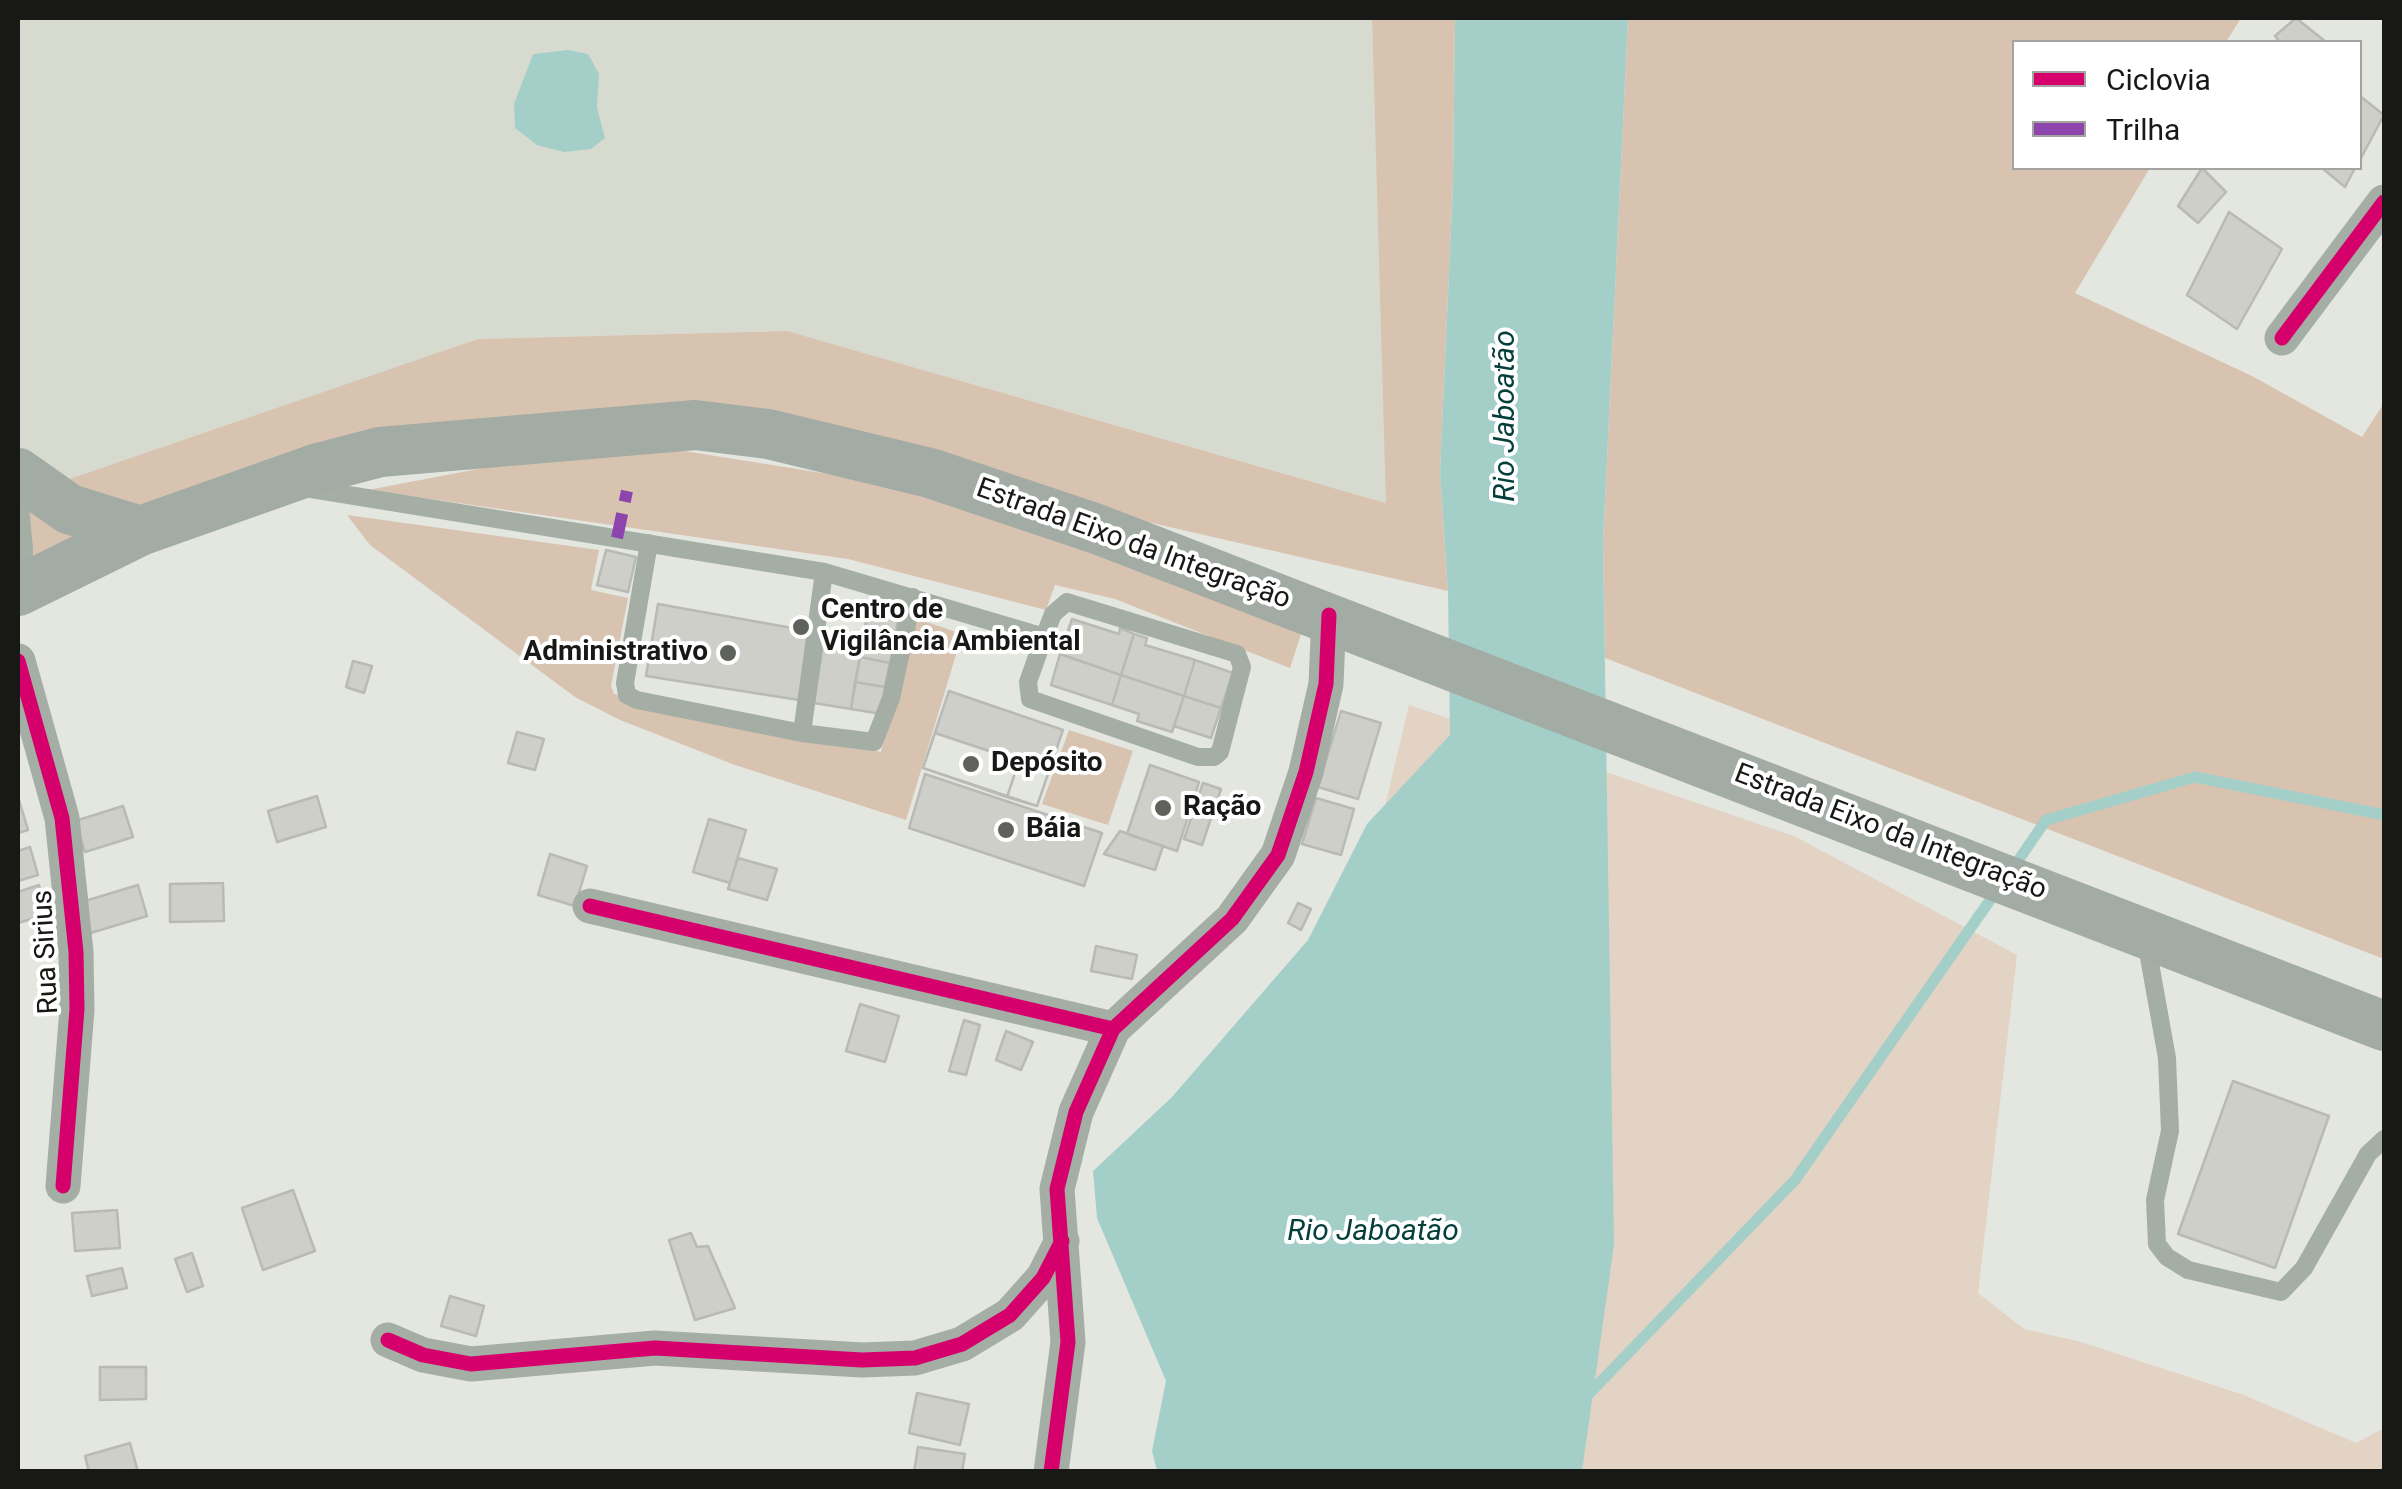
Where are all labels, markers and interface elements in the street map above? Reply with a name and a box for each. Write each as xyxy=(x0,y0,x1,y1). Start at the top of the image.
legend xyxy=(2012,40,2362,170)
text: Ciclovia xyxy=(2106,62,2211,97)
text: Trilha xyxy=(2106,112,2180,147)
water label: Rio Jaboatão xyxy=(1488,330,1524,502)
street label: Estrada Eixo da Integração xyxy=(971,472,1295,618)
place label: Centro de Vigilância Ambiental xyxy=(821,594,1081,660)
marker: Centro de Vigilância Ambiental xyxy=(790,616,812,638)
place label: Administrativo xyxy=(523,636,708,670)
marker: Administrativo xyxy=(717,642,739,664)
place label: Depósito xyxy=(991,747,1103,781)
marker: Depósito xyxy=(960,753,982,775)
street label: Estrada Eixo da Integração xyxy=(1729,758,2051,908)
place label: Ração xyxy=(1183,791,1261,825)
marker: Ração xyxy=(1152,797,1174,819)
place label: Báia xyxy=(1026,813,1081,847)
marker: Báia xyxy=(995,819,1017,841)
street label: Rua Sirius xyxy=(27,889,67,1015)
water label: Rio Jaboatão xyxy=(1287,1214,1459,1250)

